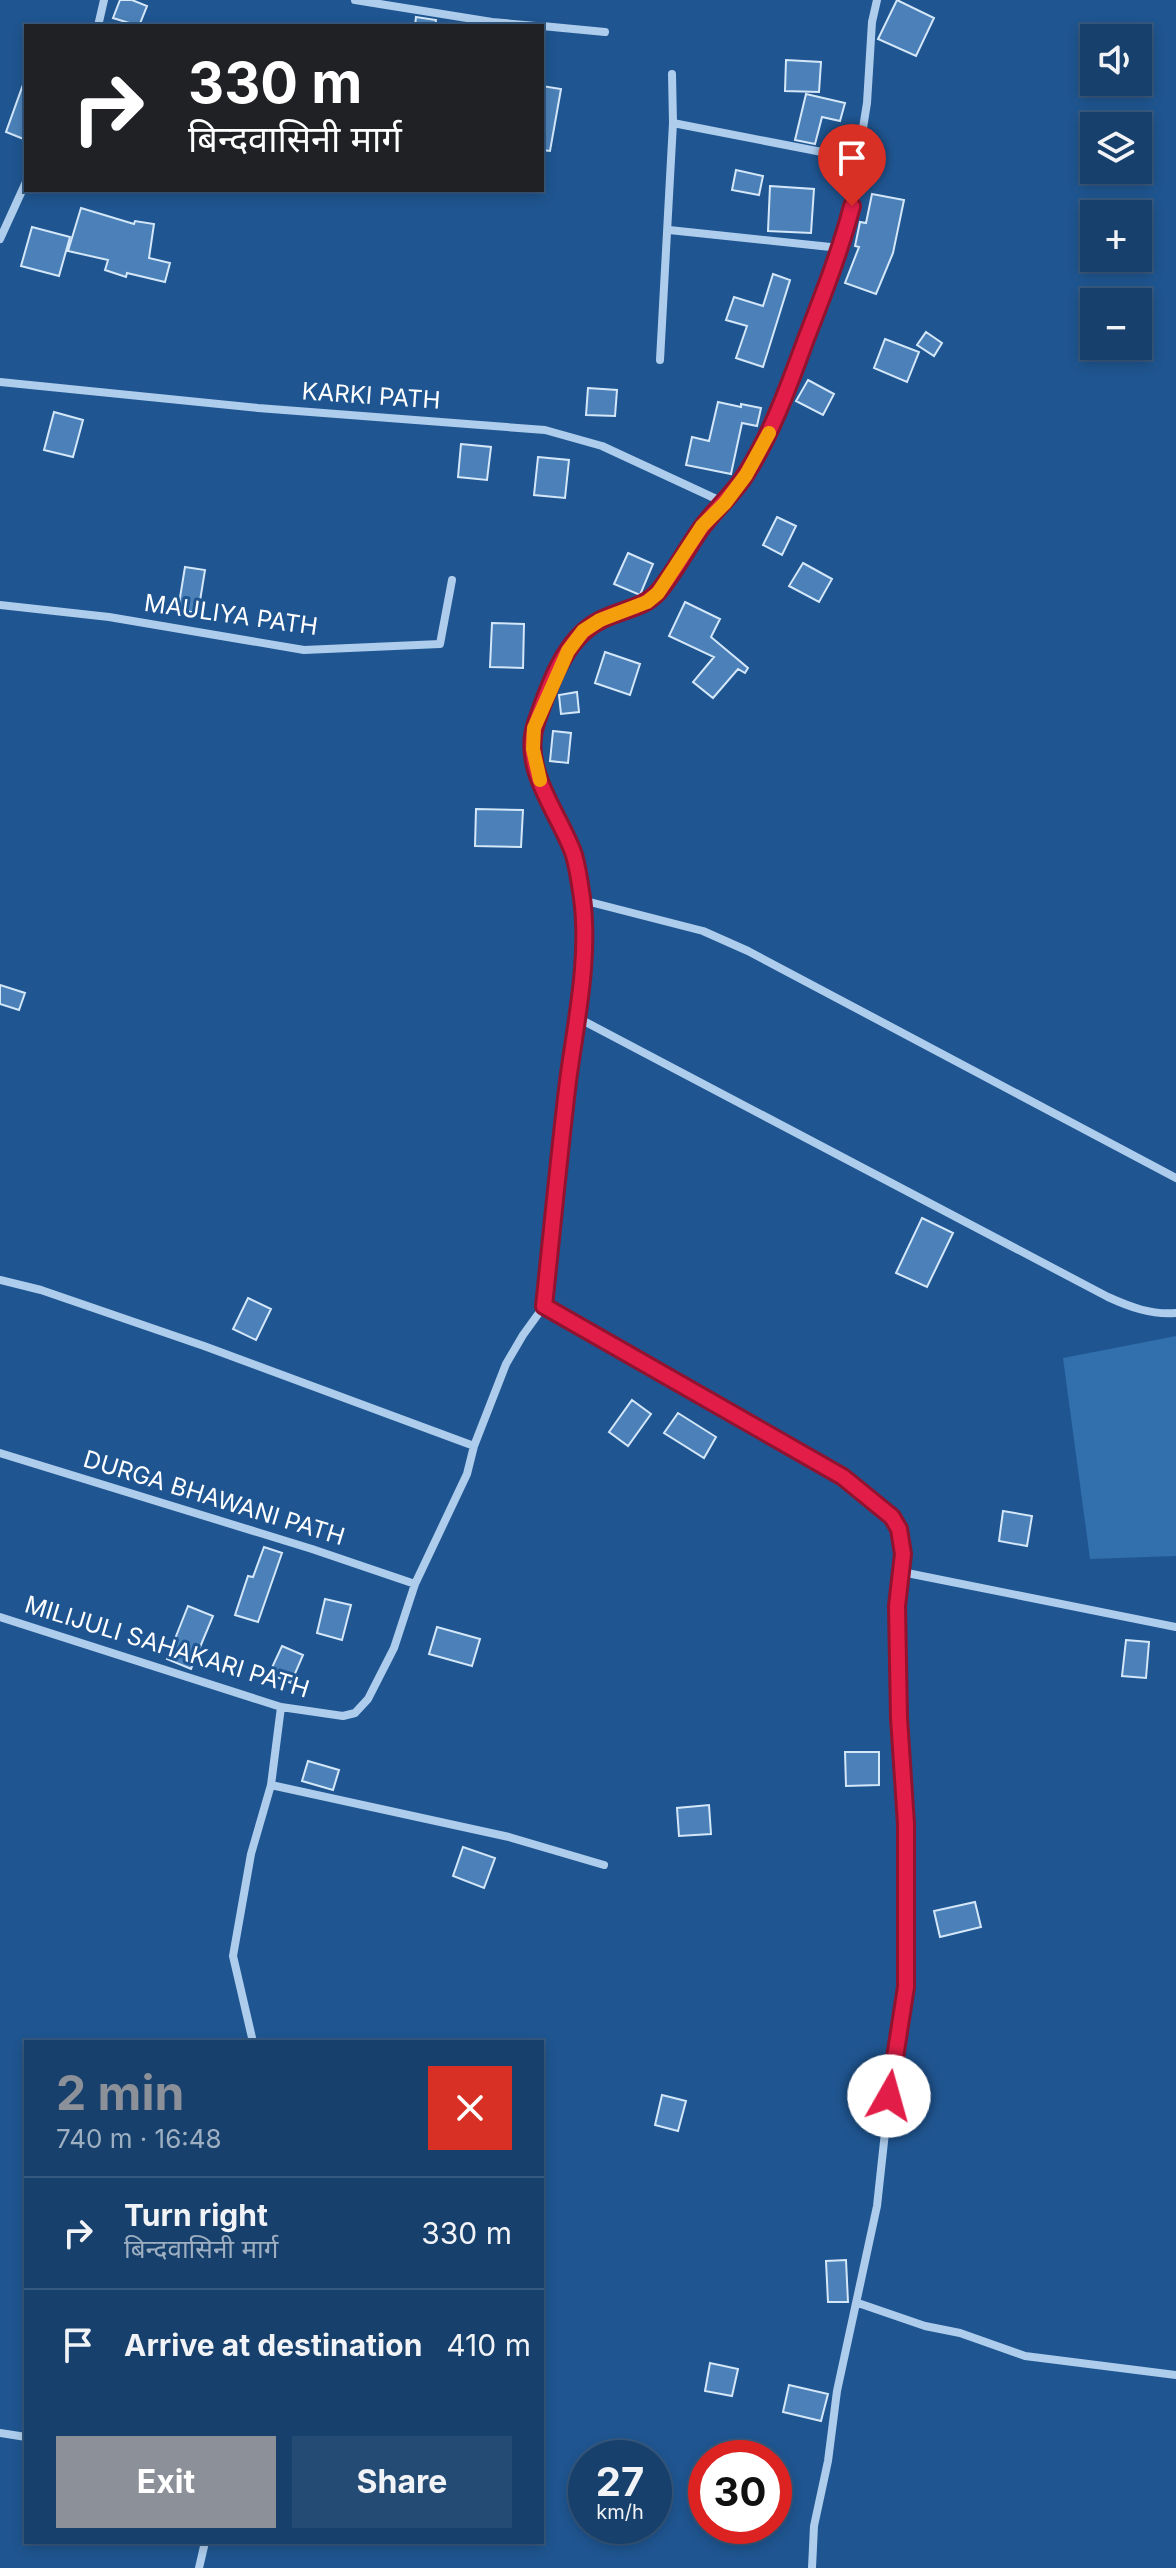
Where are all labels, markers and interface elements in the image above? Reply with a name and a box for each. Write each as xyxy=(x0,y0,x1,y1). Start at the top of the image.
map controls xyxy=(1080,24,1152,360)
button: sound xyxy=(1080,24,1152,96)
text: 330 m xyxy=(188,49,362,117)
icon: right xyxy=(56,56,160,160)
button: layers xyxy=(1080,112,1152,184)
text: बिन्दवासिनी मार्ग xyxy=(188,117,402,161)
pin xyxy=(818,124,886,206)
icon: arrive xyxy=(830,136,874,180)
button: + xyxy=(1080,200,1152,272)
button: − xyxy=(1080,288,1152,360)
street label: KARKI PATH xyxy=(301,376,441,415)
street label: MAULIYA PATH xyxy=(142,588,320,641)
street label: DURGA BHAWANI PATH xyxy=(80,1444,348,1551)
street label: MILIJULI SAHAKARI PATH xyxy=(22,1589,313,1704)
position arrow xyxy=(847,2054,931,2138)
text: 2 min xyxy=(56,2063,184,2122)
button: close xyxy=(428,2066,512,2150)
text: 740 m · 16:48 xyxy=(56,2123,222,2154)
text: Turn right xyxy=(124,2197,268,2233)
icon: right xyxy=(56,2211,100,2255)
text: 330 m xyxy=(421,2215,512,2251)
text: बिन्दवासिनी मार्ग xyxy=(124,2233,278,2264)
icon: arrive xyxy=(56,2323,100,2367)
text: Arrive at destination xyxy=(124,2327,422,2363)
text: 410 m xyxy=(446,2327,531,2363)
button: Exit xyxy=(56,2436,276,2528)
button: Share xyxy=(292,2436,512,2528)
speed limit sign: 30 xyxy=(688,2440,792,2544)
text: 27 xyxy=(596,2457,644,2506)
text: km/h xyxy=(596,2500,644,2524)

